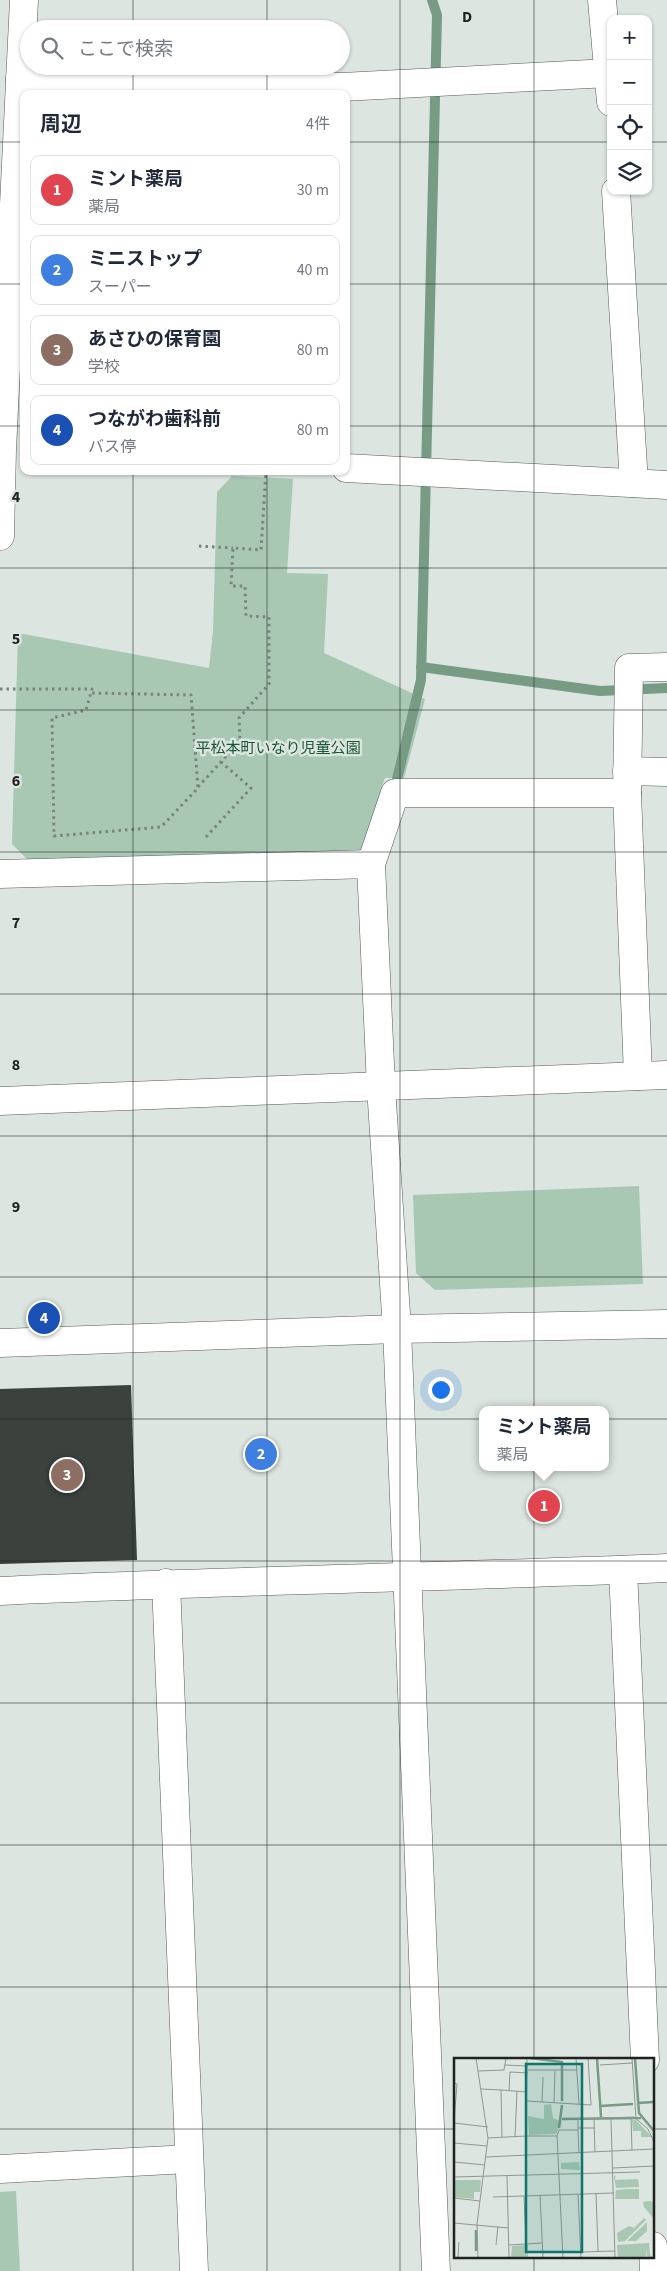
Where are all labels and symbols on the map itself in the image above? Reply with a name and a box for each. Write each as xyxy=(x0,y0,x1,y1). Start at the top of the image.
text: D xyxy=(462,6,472,28)
text: 4 xyxy=(12,486,21,508)
text: 5 xyxy=(12,628,20,650)
park label: 平松本町いなり児童公園 xyxy=(195,738,361,759)
text: 6 xyxy=(12,770,20,792)
text: 7 xyxy=(12,912,20,934)
text: 8 xyxy=(12,1054,20,1076)
text: 9 xyxy=(12,1196,20,1218)
pin: 4 xyxy=(28,1299,60,1337)
your location xyxy=(428,1377,454,1403)
pin: 2 xyxy=(245,1435,277,1473)
pin: 3 xyxy=(51,1456,83,1494)
pin: 1 xyxy=(528,1487,560,1525)
inset map xyxy=(454,2058,654,2258)

